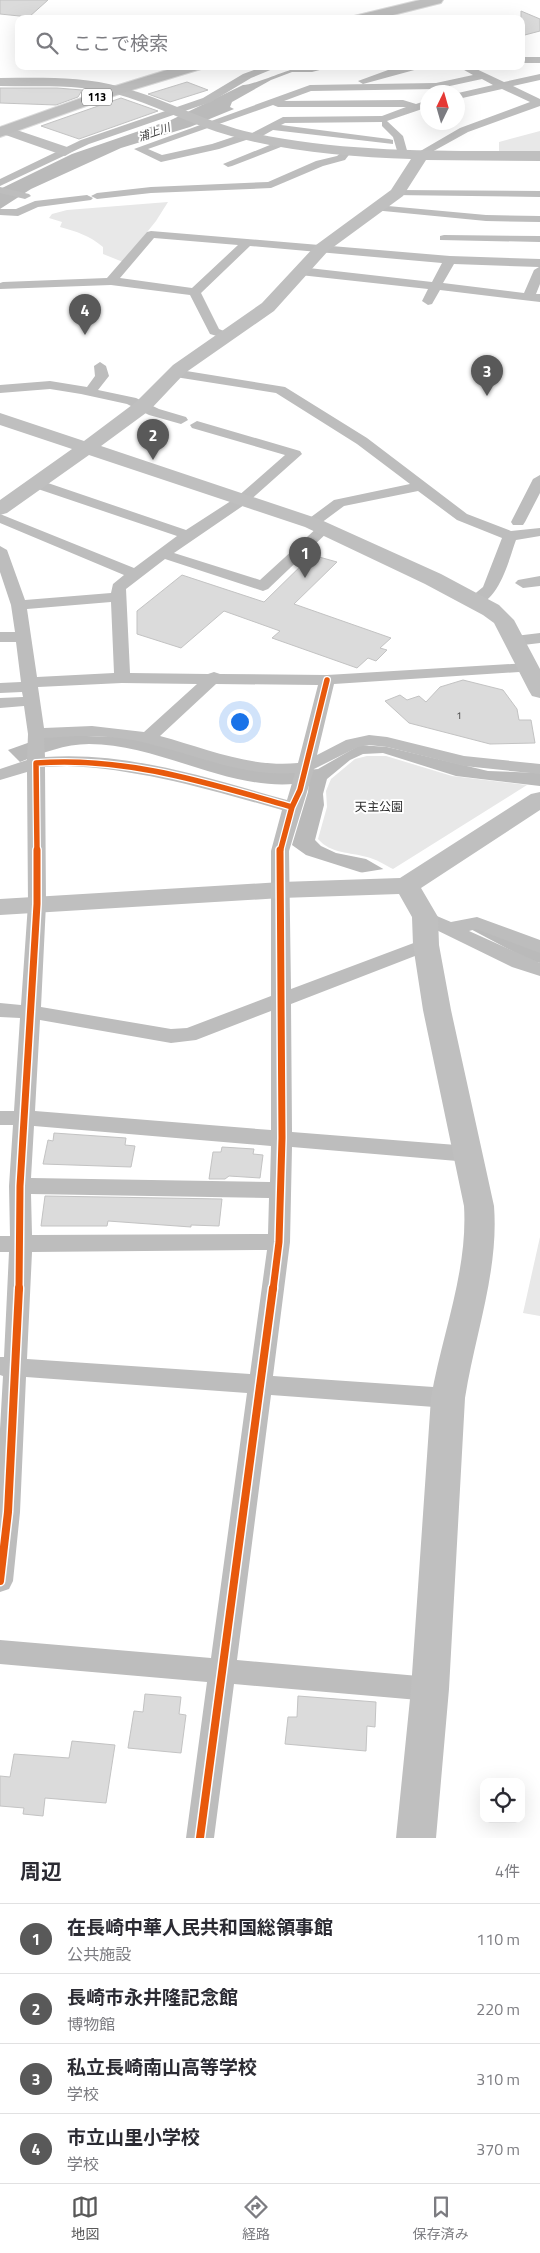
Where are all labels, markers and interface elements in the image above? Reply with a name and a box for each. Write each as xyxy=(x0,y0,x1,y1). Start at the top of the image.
search box xyxy=(15,15,525,70)
text: ここで検索 xyxy=(73,28,168,57)
icon: search xyxy=(33,29,61,57)
north arrow xyxy=(420,85,465,130)
road number: 113 xyxy=(82,88,112,105)
water label: 浦上川 xyxy=(136,119,173,145)
pin: 4 xyxy=(69,294,101,335)
pin: 3 xyxy=(471,355,503,396)
pin: 2 xyxy=(137,419,169,460)
pin: 1 xyxy=(289,537,321,578)
house number: 1 xyxy=(456,708,462,723)
your location xyxy=(227,709,253,735)
park label: 天主公園 xyxy=(355,797,403,816)
map controls xyxy=(480,1778,525,1823)
button: locate xyxy=(480,1778,525,1823)
text: 周辺 xyxy=(20,1855,62,1887)
text: 4件 xyxy=(495,1859,520,1883)
text: 在長崎中華人民共和国総領事館 xyxy=(67,1912,333,1941)
text: 1 xyxy=(32,1927,40,1951)
text: 110 m xyxy=(476,1927,520,1951)
text: 公共施設 xyxy=(67,1942,131,1966)
text: 長崎市永井隆記念館 xyxy=(67,1982,238,2011)
text: 2 xyxy=(32,1997,40,2021)
text: 220 m xyxy=(476,1997,520,2021)
text: 博物館 xyxy=(67,2012,115,2036)
text: 私立長崎南山高等学校 xyxy=(67,2052,257,2081)
text: 3 xyxy=(32,2067,40,2091)
text: 310 m xyxy=(476,2067,520,2091)
text: 学校 xyxy=(67,2082,99,2106)
text: 市立山里小学校 xyxy=(67,2122,200,2151)
text: 4 xyxy=(32,2137,40,2161)
text: 370 m xyxy=(476,2137,520,2161)
text: 学校 xyxy=(67,2152,99,2176)
tab: 地図 xyxy=(71,2193,99,2244)
tab: 経路 xyxy=(242,2193,270,2244)
tab: 保存済み xyxy=(413,2193,469,2244)

